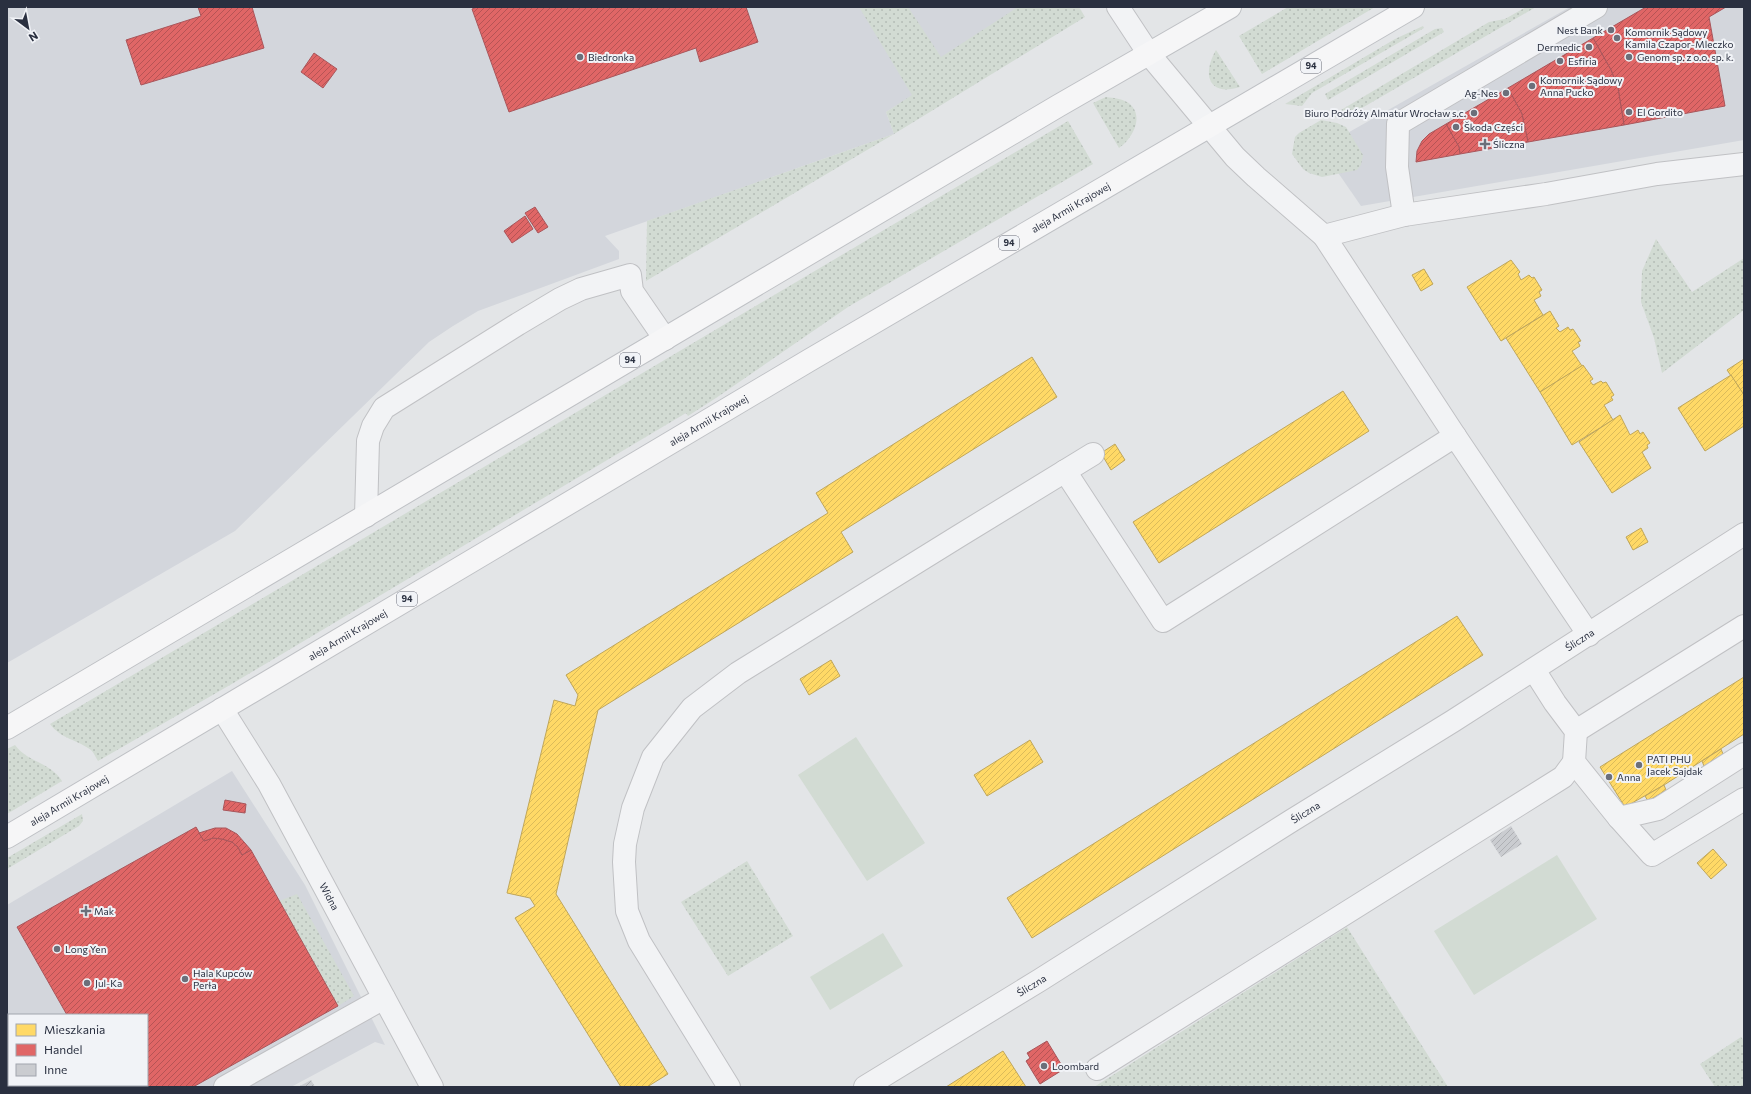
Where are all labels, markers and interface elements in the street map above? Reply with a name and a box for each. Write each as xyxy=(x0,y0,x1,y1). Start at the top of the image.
north arrow xyxy=(8,8,48,48)
place label: Nest Bank xyxy=(1557,24,1604,36)
marker: Nest Bank xyxy=(1606,25,1616,35)
place label: Komornik Sądowy Kamila Czapor-Mleczko xyxy=(1625,26,1734,50)
text: N xyxy=(27,29,41,45)
marker: Komornik Sądowy Kamila Czapor-Mleczko xyxy=(1612,33,1622,43)
place label: Dermedic xyxy=(1537,41,1581,53)
marker: Dermedic xyxy=(1584,42,1594,52)
place label: Biedronka xyxy=(588,51,634,63)
place label: Genom sp. z o.o. sp. k. xyxy=(1637,51,1733,63)
marker: Biedronka xyxy=(575,52,585,62)
marker: Genom sp. z o.o. sp. k. xyxy=(1624,52,1634,62)
place label: Esfiria xyxy=(1568,55,1597,67)
marker: Esfiria xyxy=(1555,56,1565,66)
road number: 94 xyxy=(1301,59,1321,73)
place label: Komornik Sądowy Anna Pucko xyxy=(1540,74,1623,98)
marker: Komornik Sądowy Anna Pucko xyxy=(1527,81,1537,91)
place label: Ag-Nes xyxy=(1465,87,1498,99)
marker: Ag-Nes xyxy=(1501,88,1511,98)
place label: El Gordito xyxy=(1637,106,1683,118)
place label: Biuro Podróży Almatur Wrocław s.c. xyxy=(1305,107,1466,119)
marker: El Gordito xyxy=(1624,107,1634,117)
marker: Biuro Podróży Almatur Wrocław s.c. xyxy=(1469,108,1479,118)
place label: Škoda Części xyxy=(1464,121,1523,133)
marker: Škoda Części xyxy=(1451,122,1461,132)
place label: Śliczna xyxy=(1493,138,1525,150)
marker: Śliczna xyxy=(1480,139,1490,149)
street label: aleja Armii Krajowej xyxy=(1029,180,1112,235)
road number: 94 xyxy=(999,236,1019,250)
road number: 94 xyxy=(620,353,640,367)
street label: aleja Armii Krajowej xyxy=(667,392,750,448)
road number: 94 xyxy=(397,592,417,606)
street label: aleja Armii Krajowej xyxy=(306,607,389,663)
street label: Śliczna xyxy=(1563,626,1596,653)
place label: PATI PHU Jacek Sajdak xyxy=(1647,753,1703,777)
marker: PATI PHU Jacek Sajdak xyxy=(1634,760,1644,770)
place label: Anna xyxy=(1617,771,1641,783)
street label: aleja Armii Krajowej xyxy=(27,772,110,828)
marker: Anna xyxy=(1604,772,1614,782)
street label: Śliczna xyxy=(1289,799,1322,826)
street label: Widna xyxy=(317,880,342,912)
place label: Mak xyxy=(94,905,115,917)
marker: Mak xyxy=(81,906,91,916)
place label: Long Yen xyxy=(65,943,106,955)
marker: Long Yen xyxy=(52,944,62,954)
place label: Hala Kupców Perła xyxy=(193,967,252,991)
street label: Śliczna xyxy=(1015,972,1048,999)
marker: Hala Kupców Perła xyxy=(180,974,190,984)
place label: Jul-Ka xyxy=(95,977,122,989)
marker: Jul-Ka xyxy=(82,978,92,988)
legend xyxy=(8,1014,148,1086)
text: Mieszkania xyxy=(44,1022,105,1036)
text: Handel xyxy=(44,1042,82,1056)
place label: Loombard xyxy=(1052,1060,1099,1072)
marker: Loombard xyxy=(1039,1061,1049,1071)
text: Inne xyxy=(44,1062,67,1076)

